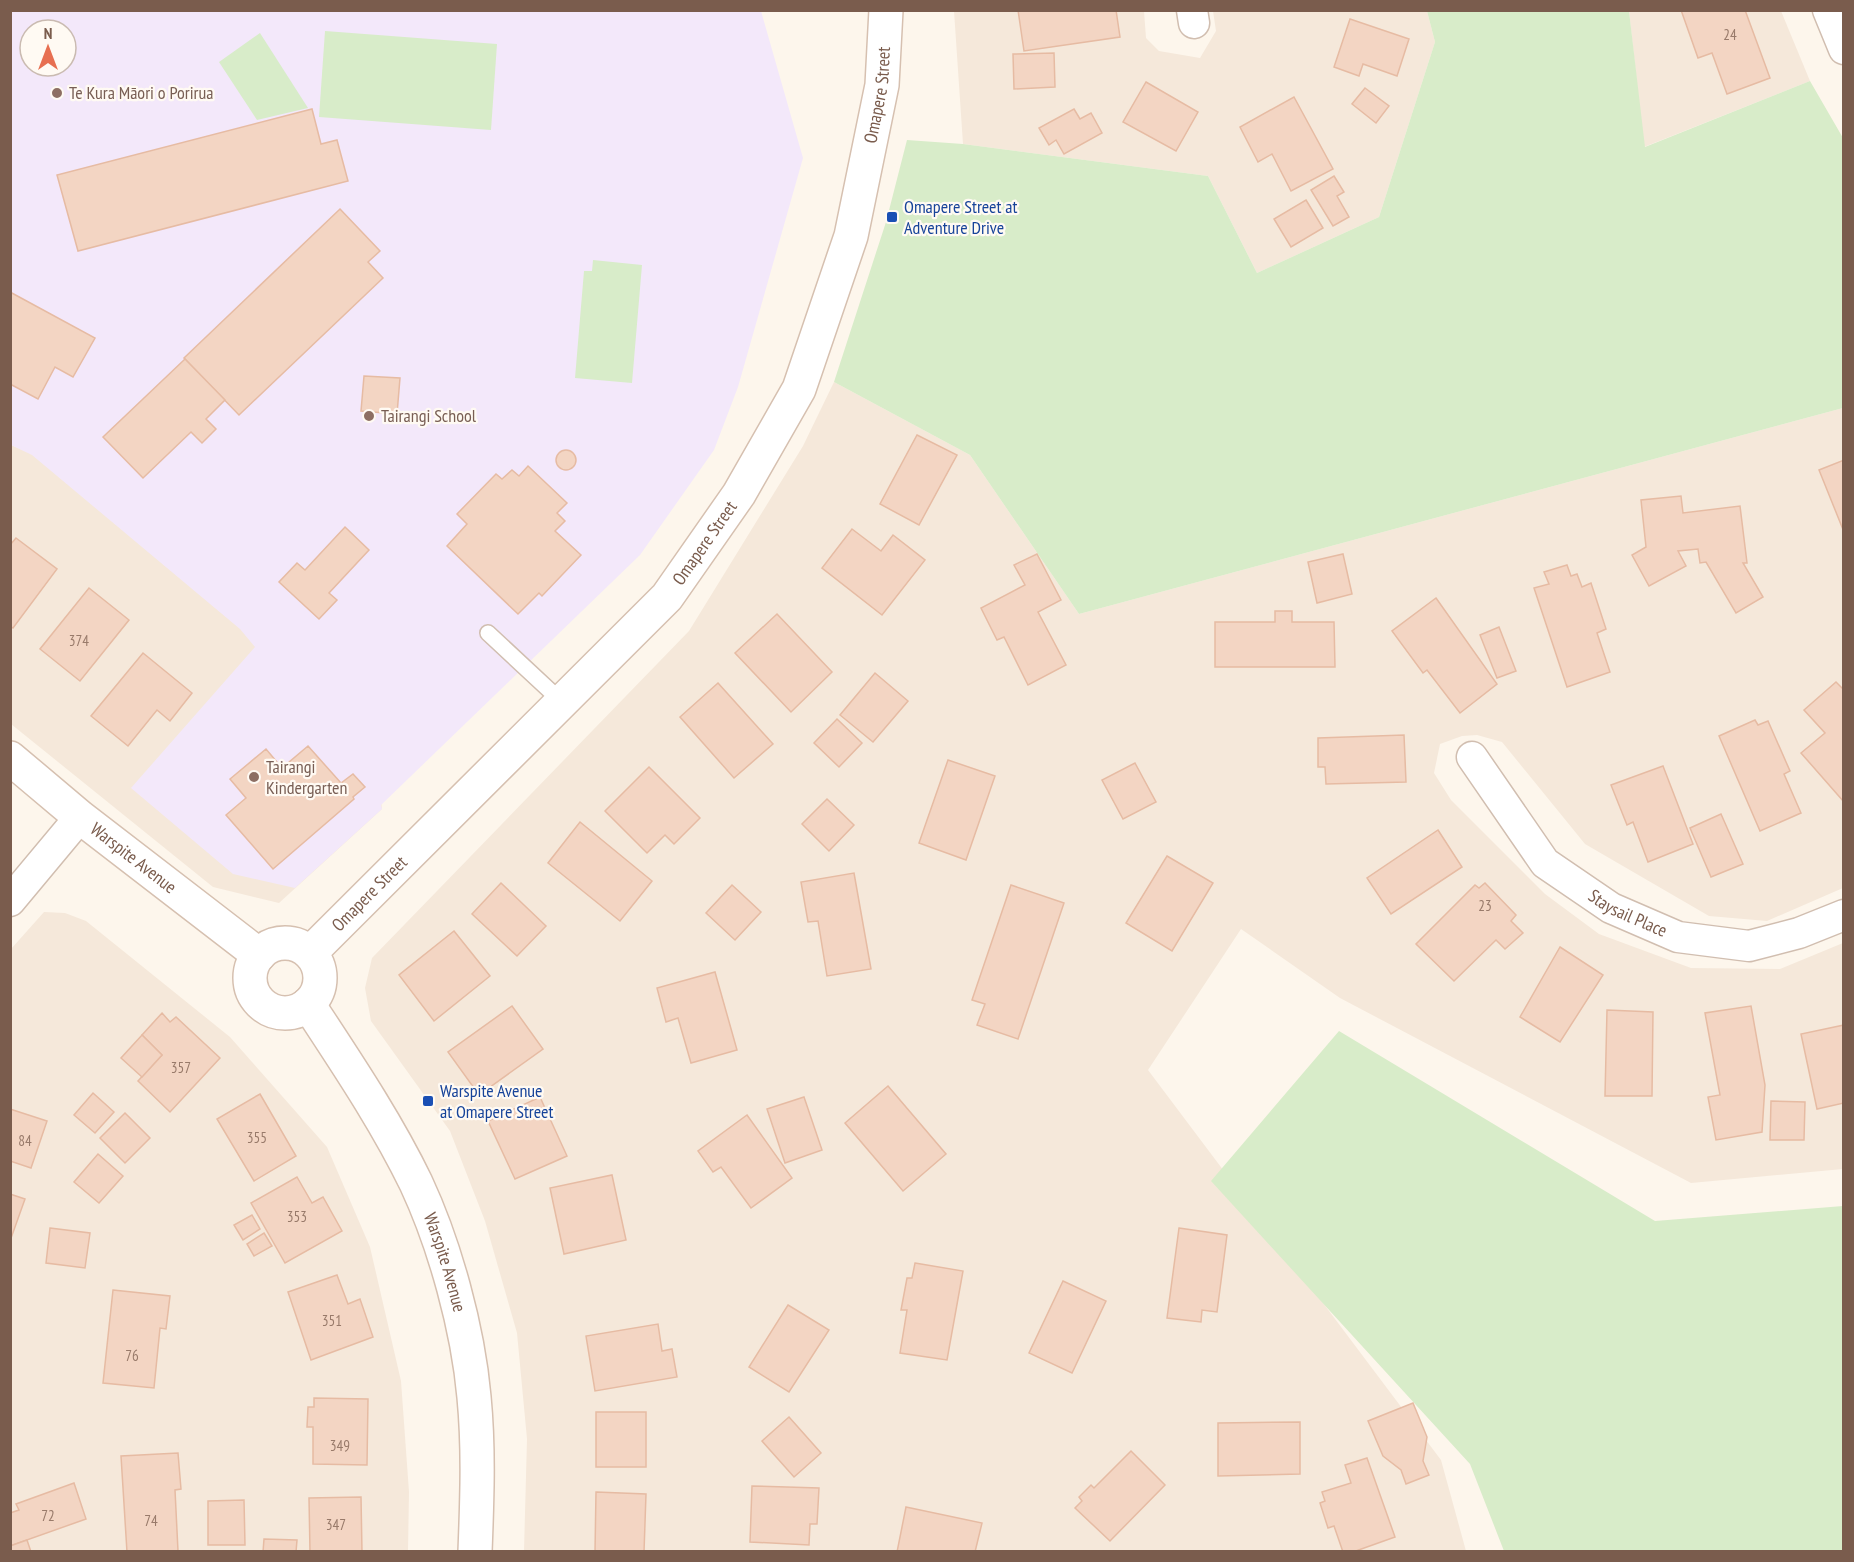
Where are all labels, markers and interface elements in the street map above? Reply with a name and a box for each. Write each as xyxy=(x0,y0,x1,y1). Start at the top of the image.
north arrow xyxy=(18,18,78,78)
text: N xyxy=(44,23,52,43)
house number: 24 xyxy=(1723,25,1737,44)
street label: Omapere Street xyxy=(858,46,895,145)
place label: Te Kura Māori o Porirua xyxy=(69,81,214,104)
marker: Te Kura Māori o Porirua xyxy=(50,86,64,100)
place label: Omapere Street at Adventure Drive xyxy=(904,195,1018,239)
marker: Omapere Street at Adventure Drive xyxy=(885,210,899,224)
place label: Tairangi School xyxy=(381,404,477,427)
marker: Tairangi School xyxy=(362,409,376,423)
street label: Omapere Street xyxy=(667,496,742,589)
house number: 374 xyxy=(69,631,89,650)
place label: Tairangi Kindergarten xyxy=(266,755,347,799)
marker: Tairangi Kindergarten xyxy=(247,770,261,784)
street label: Warspite Avenue xyxy=(86,817,181,898)
street label: Omapere Street xyxy=(326,851,412,936)
street label: Staysail Place xyxy=(1584,884,1671,942)
house number: 23 xyxy=(1478,896,1492,915)
house number: 357 xyxy=(171,1058,191,1077)
place label: Warspite Avenue at Omapere Street xyxy=(440,1079,554,1123)
marker: Warspite Avenue at Omapere Street xyxy=(421,1094,435,1108)
house number: 355 xyxy=(247,1128,267,1147)
house number: 84 xyxy=(18,1131,32,1150)
house number: 353 xyxy=(287,1207,307,1226)
street label: Warspite Avenue xyxy=(419,1209,471,1314)
house number: 351 xyxy=(322,1311,342,1330)
house number: 76 xyxy=(125,1346,139,1365)
house number: 349 xyxy=(330,1436,350,1455)
house number: 72 xyxy=(41,1506,55,1525)
house number: 74 xyxy=(144,1511,158,1530)
house number: 347 xyxy=(326,1515,346,1534)

